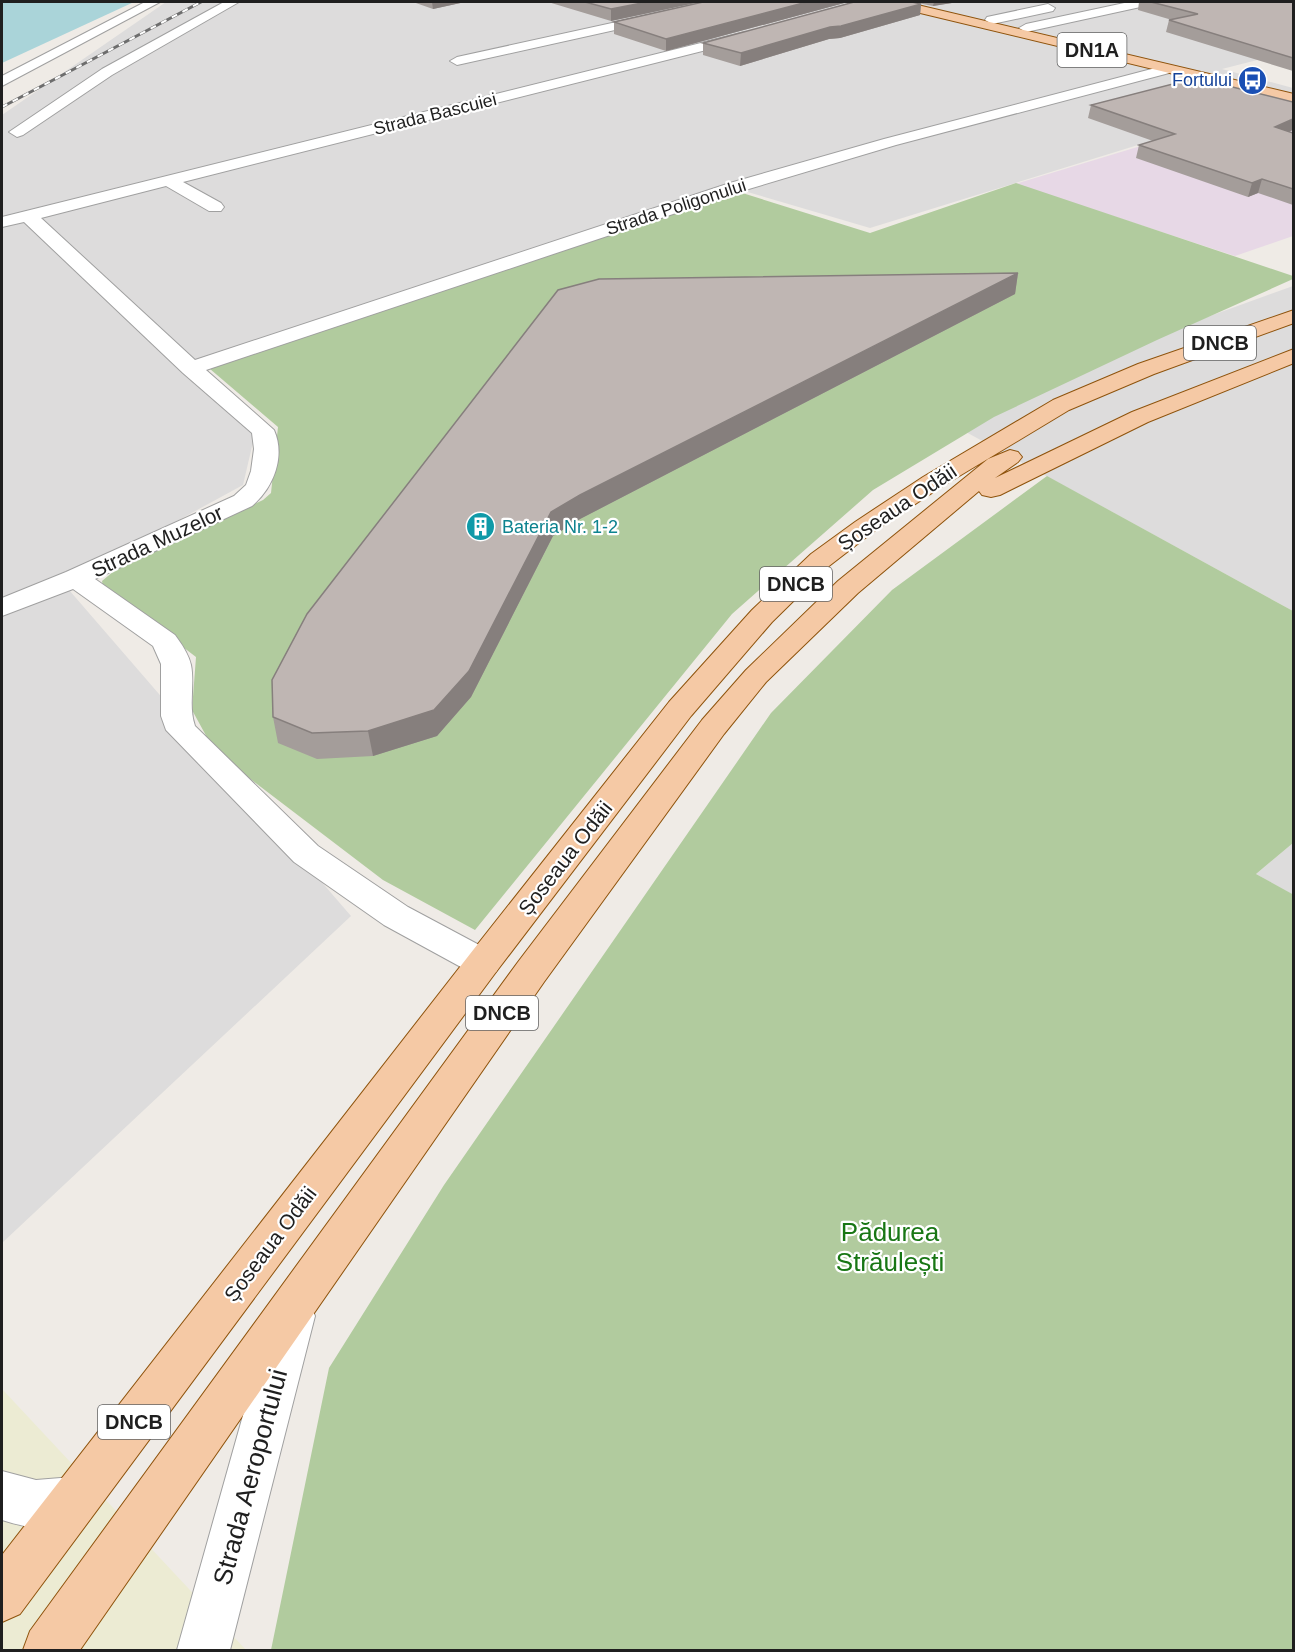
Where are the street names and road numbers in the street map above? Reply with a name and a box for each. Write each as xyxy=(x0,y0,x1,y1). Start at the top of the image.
road number: DN1A xyxy=(1058,33,1126,67)
street label: Strada Bascuiei xyxy=(371,89,499,139)
street label: Strada Poligonului xyxy=(603,175,749,239)
road number: DNCB xyxy=(1184,326,1256,360)
street label: Șoseaua Odăii xyxy=(833,459,961,555)
street label: Strada Muzelor xyxy=(88,500,226,582)
road number: DNCB xyxy=(760,567,832,601)
street label: Șoseaua Odăii xyxy=(514,797,616,919)
road number: DNCB xyxy=(466,996,538,1030)
street label: Șoseaua Odăii xyxy=(219,1182,321,1306)
street label: Strada Aeroportului xyxy=(207,1366,293,1588)
road number: DNCB xyxy=(98,1405,170,1439)

